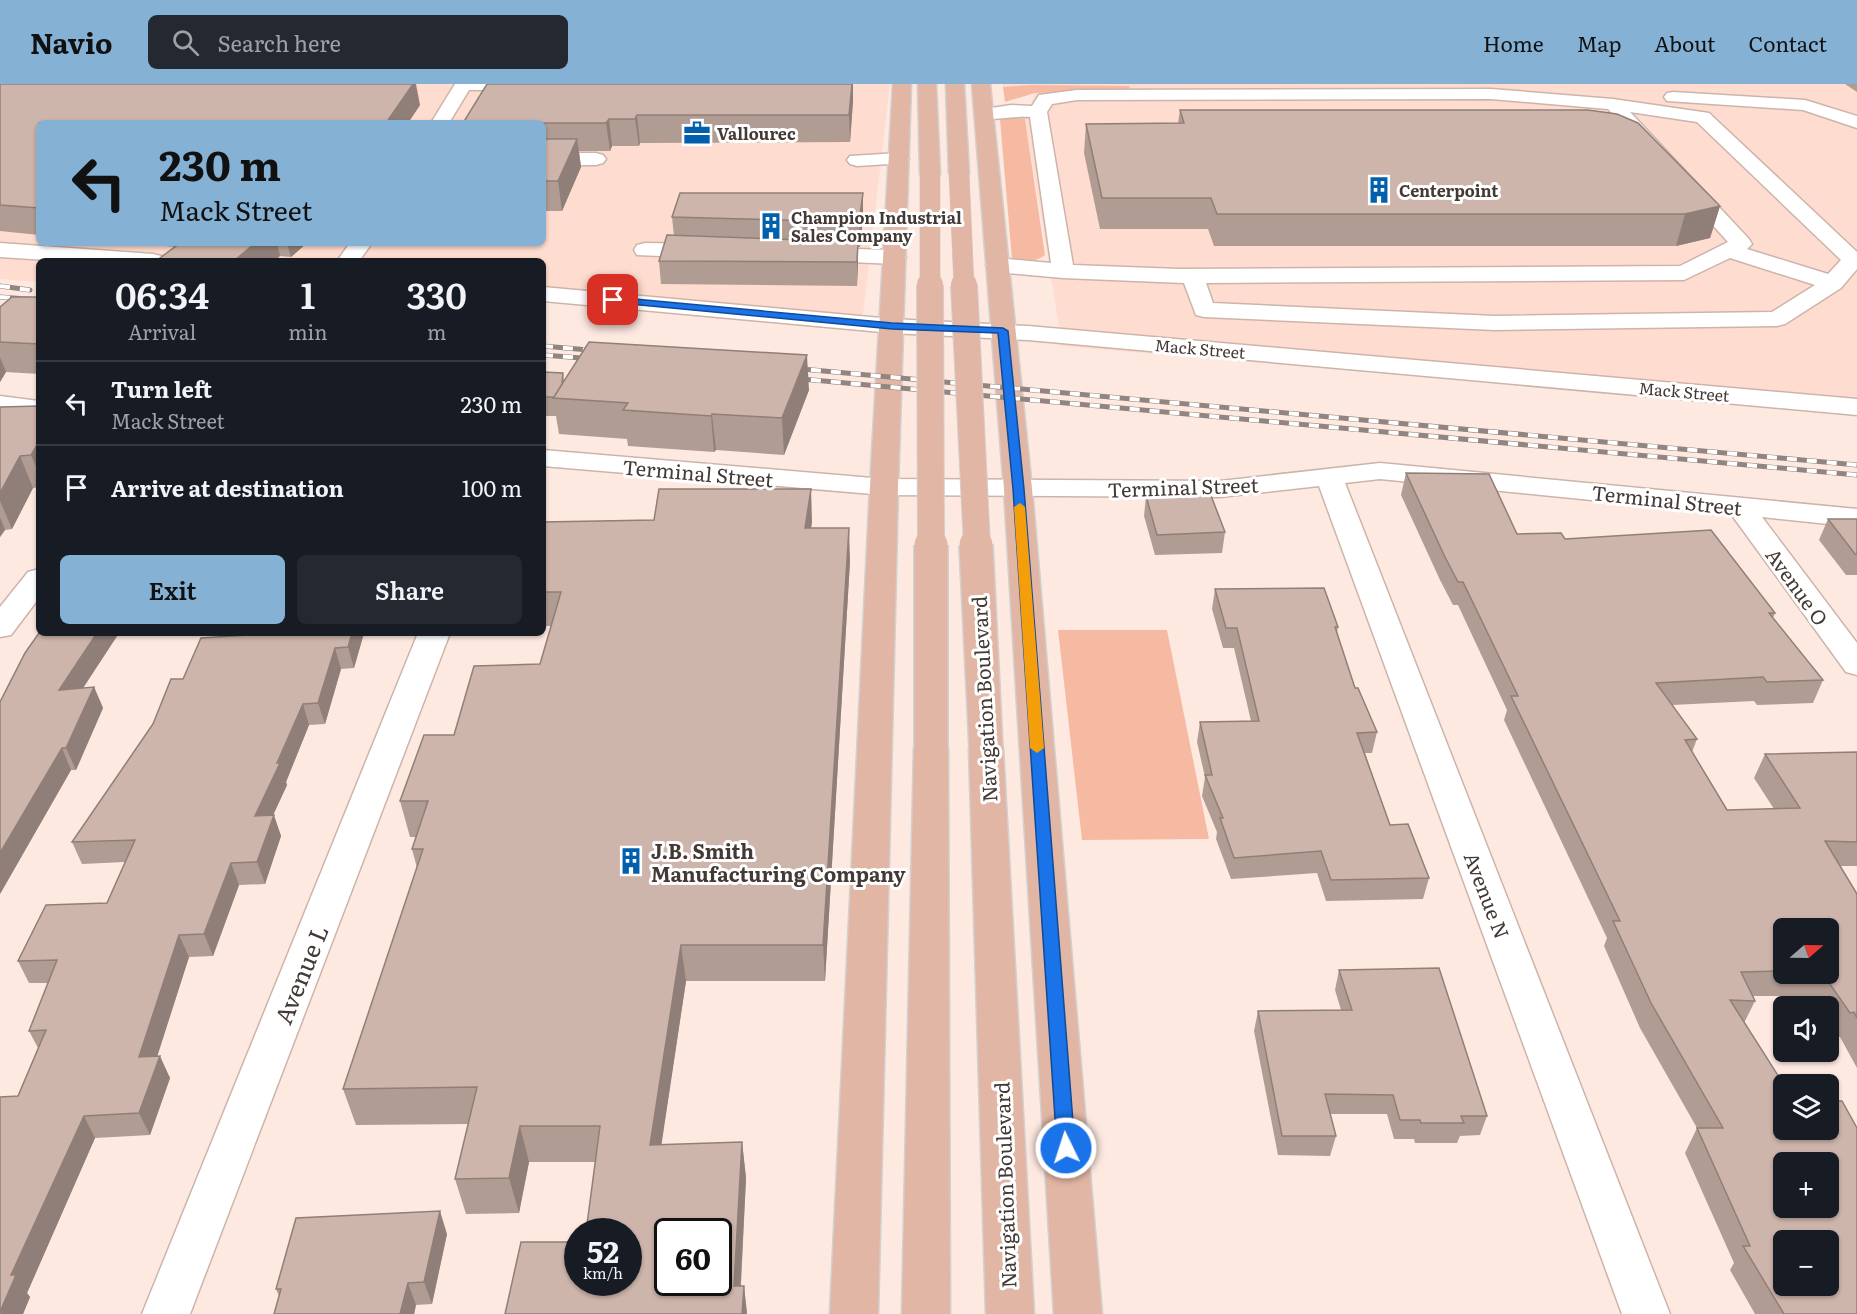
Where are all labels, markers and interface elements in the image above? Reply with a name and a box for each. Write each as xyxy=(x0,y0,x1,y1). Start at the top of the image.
search box xyxy=(148,15,568,69)
text: Navio xyxy=(30,21,112,63)
icon: search xyxy=(169,26,202,59)
text: Search here xyxy=(217,26,341,59)
text: Home xyxy=(1483,27,1544,58)
text: Map xyxy=(1577,27,1621,58)
text: About xyxy=(1654,27,1716,58)
text: Contact xyxy=(1749,27,1827,58)
office icon: Vallourec xyxy=(682,118,712,148)
place label: Vallourec xyxy=(717,121,796,145)
text: 230 m xyxy=(159,132,281,194)
icon: left xyxy=(60,144,138,222)
building icon: Centerpoint xyxy=(1364,175,1394,205)
place label: Centerpoint xyxy=(1399,178,1498,202)
text: Mack Street xyxy=(159,189,312,229)
place label: Champion Industrial Sales Company xyxy=(791,205,962,247)
building icon: Champion Industrial Sales Company xyxy=(756,211,786,241)
text: 06:34 xyxy=(115,267,209,320)
text: 1 xyxy=(300,267,315,320)
text: 330 xyxy=(407,267,467,320)
pin xyxy=(587,274,638,325)
icon: arrive xyxy=(596,283,629,316)
text: Arrival xyxy=(128,316,196,346)
text: min xyxy=(288,316,328,346)
text: m xyxy=(427,316,446,346)
street label: Mack Street xyxy=(1154,332,1247,364)
text: Turn left xyxy=(111,372,212,405)
street label: Mack Street xyxy=(1638,375,1731,407)
icon: left xyxy=(60,387,93,420)
text: 230 m xyxy=(460,387,522,420)
text: Mack Street xyxy=(111,405,225,435)
street label: Terminal Street xyxy=(621,450,775,494)
street label: Terminal Street xyxy=(1107,468,1259,504)
icon: arrive xyxy=(60,471,93,504)
text: Arrive at destination xyxy=(111,471,344,504)
text: 100 m xyxy=(462,471,522,504)
street label: Terminal Street xyxy=(1590,476,1744,522)
street label: Avenue O xyxy=(1760,541,1836,631)
button: Exit xyxy=(60,555,285,624)
button: Share xyxy=(297,555,522,624)
street label: Navigation Boulevard xyxy=(963,595,1003,803)
place label: J.B. Smith Manufacturing Company xyxy=(651,835,906,888)
building icon: J.B. Smith Manufacturing Company xyxy=(616,846,646,876)
street label: Avenue N xyxy=(1458,847,1518,943)
north arrow xyxy=(1773,918,1839,984)
map controls xyxy=(1773,918,1839,1296)
street label: Avenue L xyxy=(264,919,336,1029)
button: sound xyxy=(1773,996,1839,1062)
button: layers xyxy=(1773,1074,1839,1140)
street label: Navigation Boulevard xyxy=(985,1081,1023,1289)
position arrow xyxy=(1034,1116,1098,1180)
button: + xyxy=(1773,1152,1839,1218)
speed limit sign: 60 xyxy=(654,1218,732,1296)
text: 52 xyxy=(587,1228,619,1272)
button: − xyxy=(1773,1230,1839,1296)
text: km/h xyxy=(583,1261,623,1284)

